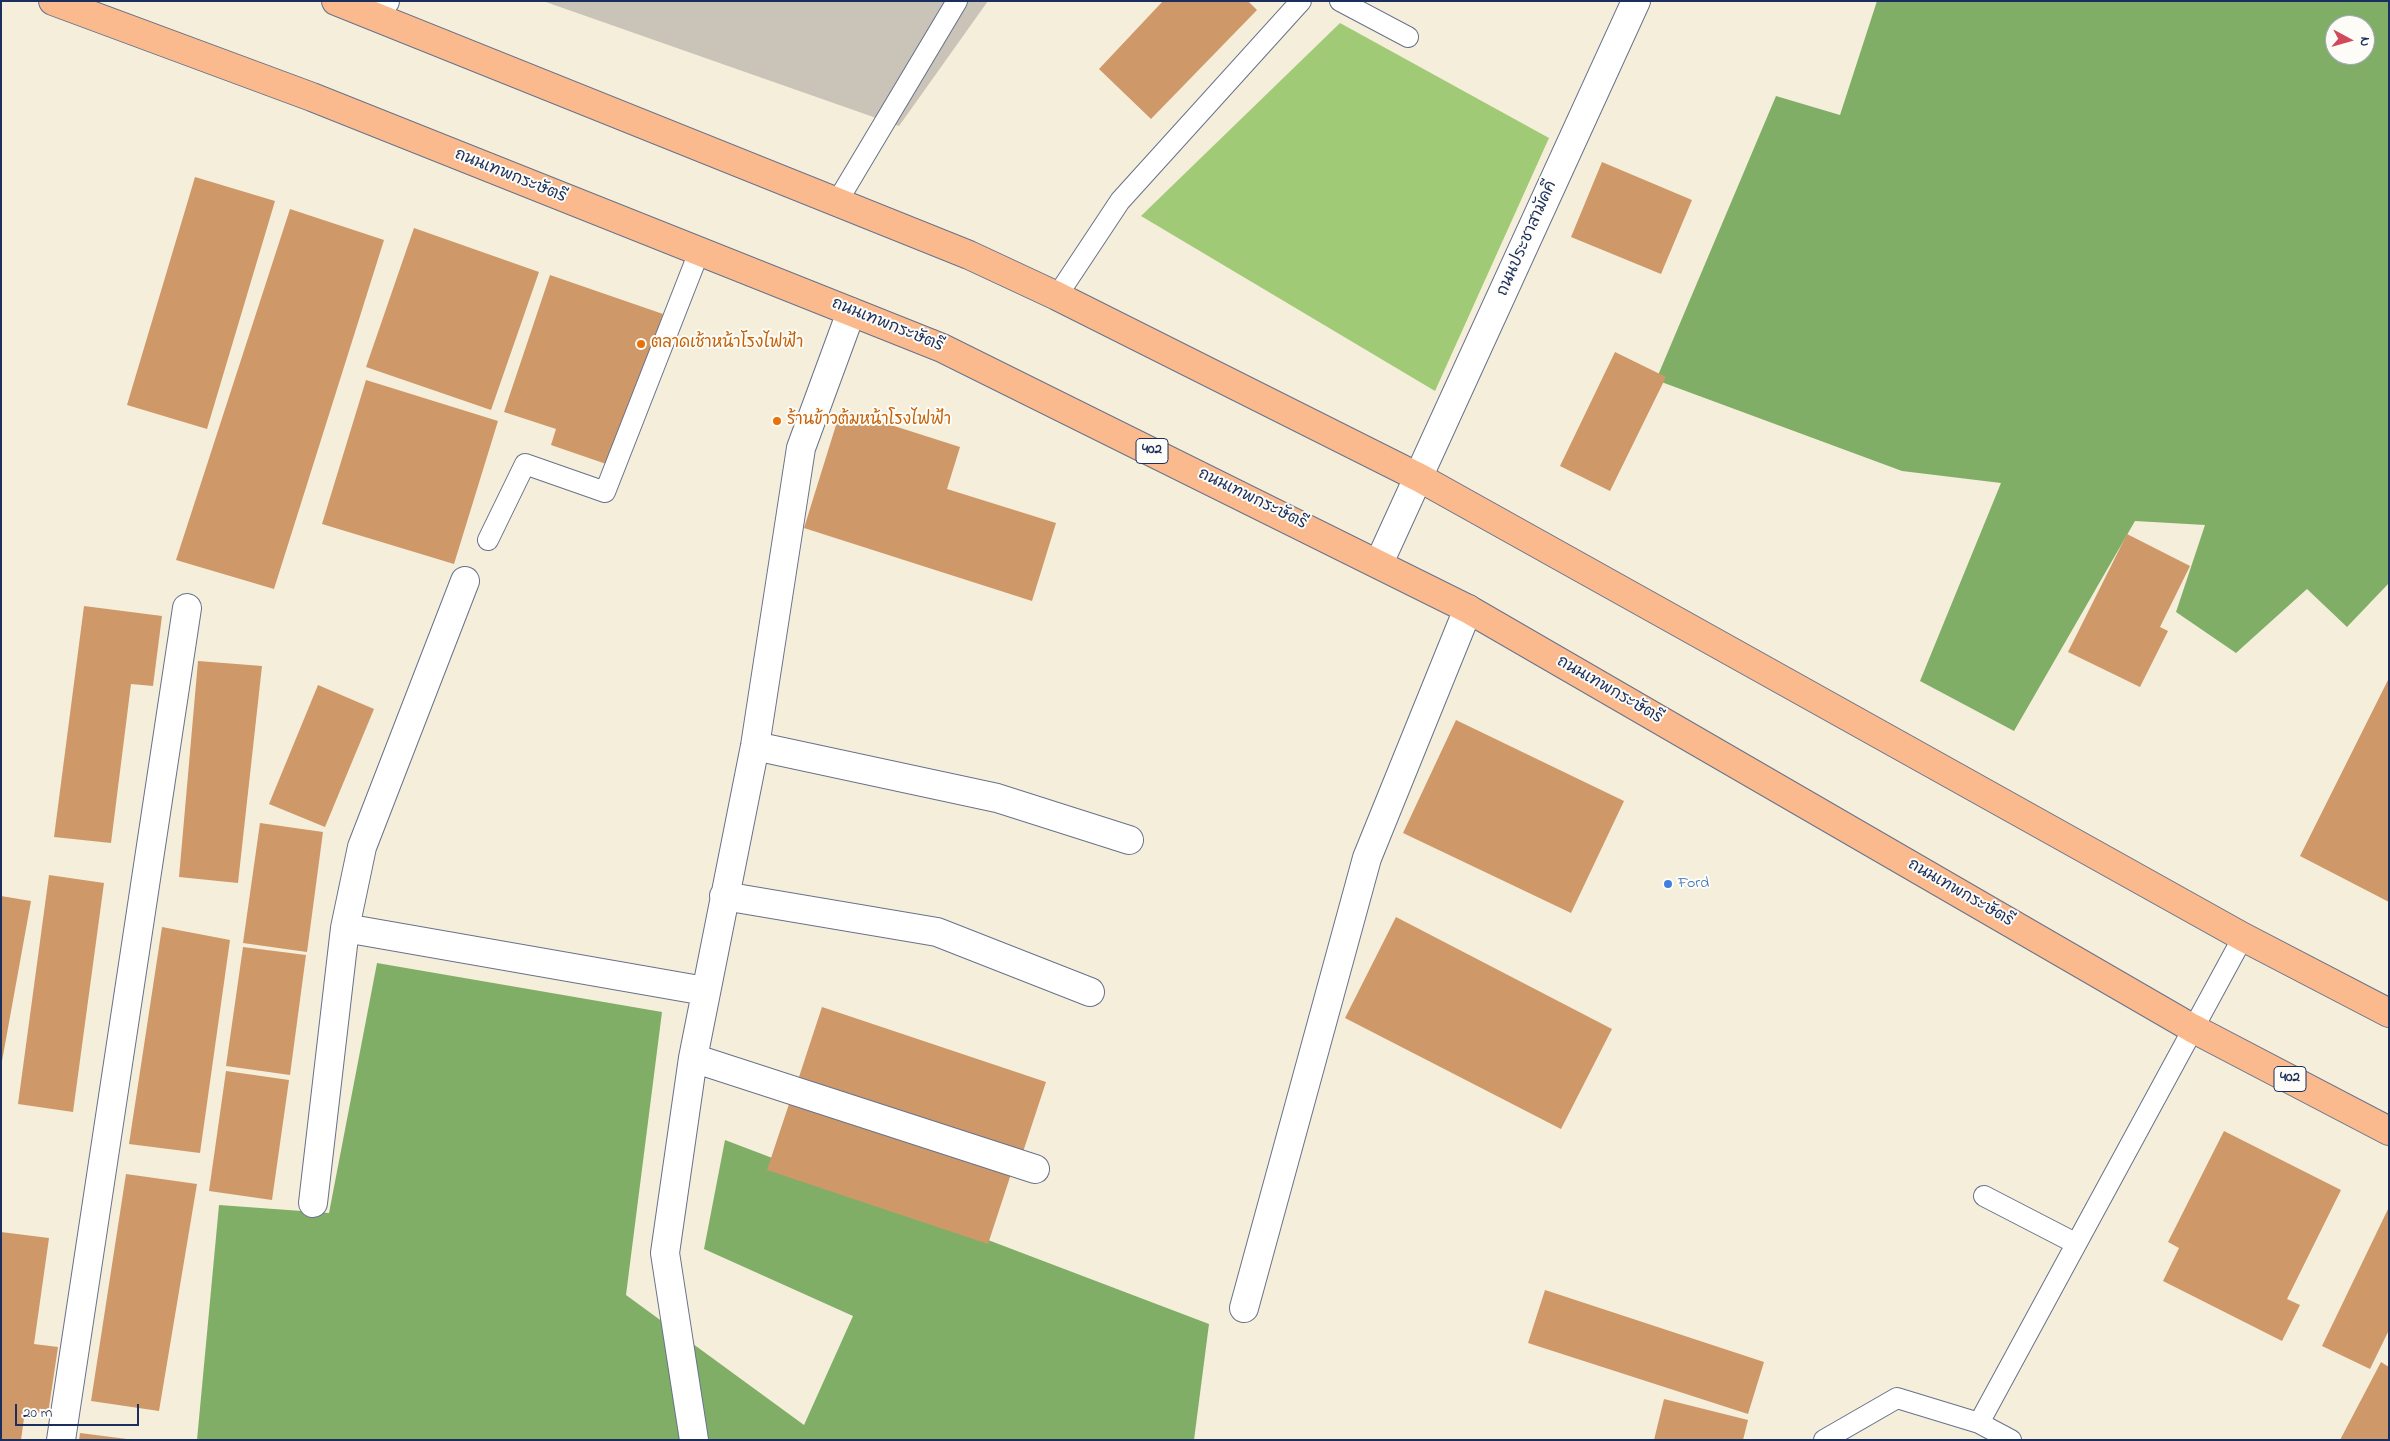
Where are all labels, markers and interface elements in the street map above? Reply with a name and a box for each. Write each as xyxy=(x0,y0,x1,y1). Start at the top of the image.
north arrow xyxy=(2325,15,2375,65)
text: N xyxy=(2353,36,2375,47)
street label: ถนนเทพกระษัตรี xyxy=(451,146,569,208)
street label: ถนนประชาสามัคคี xyxy=(1494,178,1562,300)
street label: ถนนเทพกระษัตรี xyxy=(828,295,946,357)
place label: ตลาดเช้าหน้าโรงไฟฟ้า xyxy=(651,334,803,354)
marker: ตลาดเช้าหน้าโรงไฟฟ้า xyxy=(635,338,647,350)
place label: ร้านข้าวต้มหน้าโรงไฟฟ้า xyxy=(787,411,951,431)
marker: ร้านข้าวต้มหน้าโรงไฟฟ้า xyxy=(771,415,783,427)
road number: 402 xyxy=(1136,438,1168,464)
street label: ถนนเทพกระษัตรี xyxy=(1194,465,1310,535)
street label: ถนนเทพกระษัตรี xyxy=(1553,653,1665,729)
street label: ถนนเทพกระษัตรี xyxy=(1904,856,2016,932)
place label: Ford xyxy=(1678,874,1709,894)
marker: Ford xyxy=(1662,878,1674,890)
road number: 402 xyxy=(2274,1066,2306,1092)
scale bar xyxy=(18,1394,141,1426)
text: 20 m xyxy=(23,1402,52,1424)

